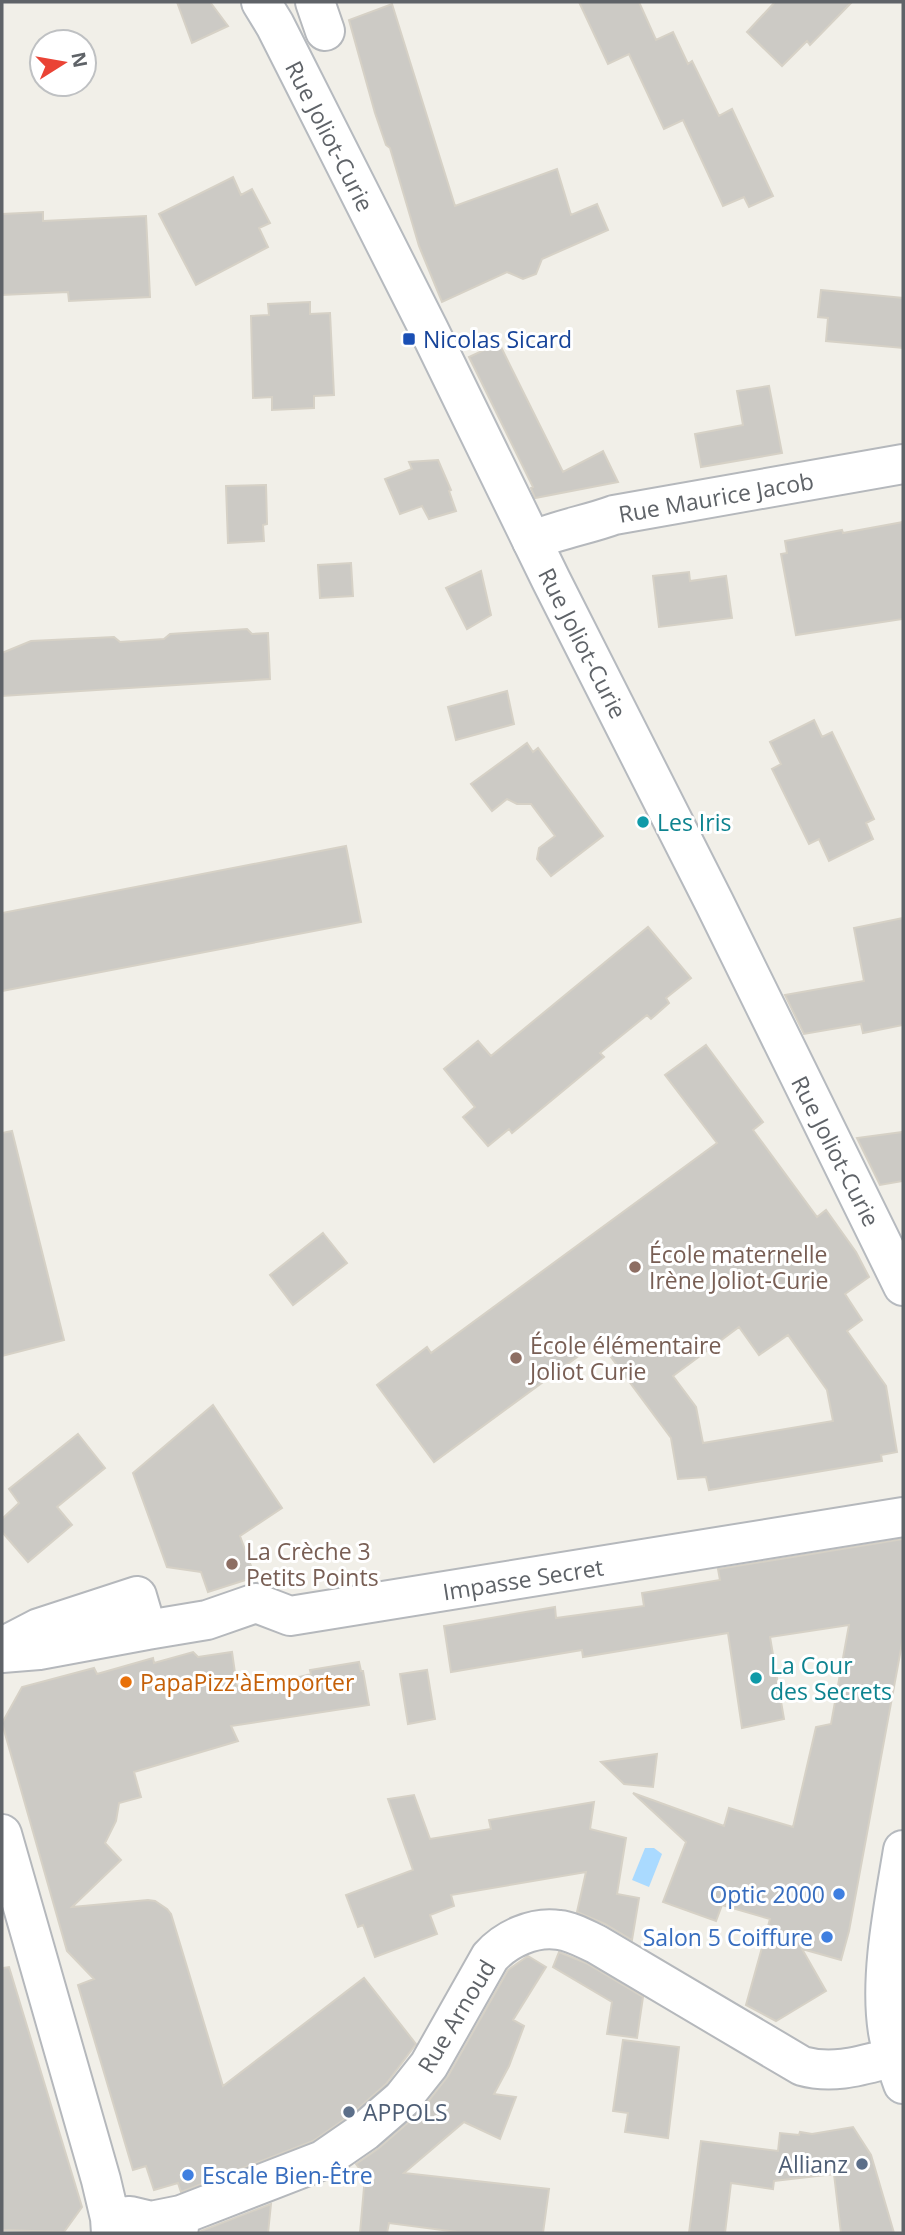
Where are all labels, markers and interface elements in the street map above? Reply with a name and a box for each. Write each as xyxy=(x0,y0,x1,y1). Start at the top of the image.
north arrow xyxy=(28,28,98,98)
text: N xyxy=(65,50,94,70)
street label: Rue Joliot-Curie xyxy=(278,55,382,217)
place label: Nicolas Sicard xyxy=(423,323,572,355)
marker: Nicolas Sicard xyxy=(401,331,417,347)
street label: Rue Maurice Jacob xyxy=(616,464,816,530)
street label: Rue Joliot-Curie xyxy=(531,562,635,724)
place label: Les Iris xyxy=(657,806,731,838)
marker: Les Iris xyxy=(635,814,651,830)
street label: Rue Joliot-Curie xyxy=(784,1070,888,1232)
place label: École maternelle Irène Joliot-Curie xyxy=(649,1238,829,1296)
marker: École maternelle Irène Joliot-Curie xyxy=(627,1259,643,1275)
place label: École élémentaire Joliot Curie xyxy=(528,1329,721,1387)
marker: École élémentaire Joliot Curie xyxy=(508,1350,524,1366)
place label: La Crèche 3 Petits Points xyxy=(246,1535,379,1593)
street label: Impasse Secret xyxy=(440,1550,606,1608)
marker: La Crèche 3 Petits Points xyxy=(224,1556,240,1572)
place label: La Cour des Secrets xyxy=(770,1649,892,1707)
place label: PapaPizz'àEmporter xyxy=(140,1666,355,1698)
marker: La Cour des Secrets xyxy=(748,1670,764,1686)
marker: PapaPizz'àEmporter xyxy=(118,1674,134,1690)
place label: Optic 2000 xyxy=(709,1878,825,1910)
marker: Optic 2000 xyxy=(831,1886,847,1902)
place label: Salon 5 Coiffure xyxy=(643,1921,813,1953)
marker: Salon 5 Coiffure xyxy=(819,1929,835,1945)
street label: Rue Arnoud xyxy=(410,1953,502,2079)
place label: APPOLS xyxy=(363,2096,448,2128)
marker: APPOLS xyxy=(341,2104,357,2120)
place label: Allianz xyxy=(778,2148,848,2180)
marker: Allianz xyxy=(854,2156,870,2172)
place label: Escale Bien-Être xyxy=(202,2159,373,2191)
marker: Escale Bien-Être xyxy=(180,2167,196,2183)

